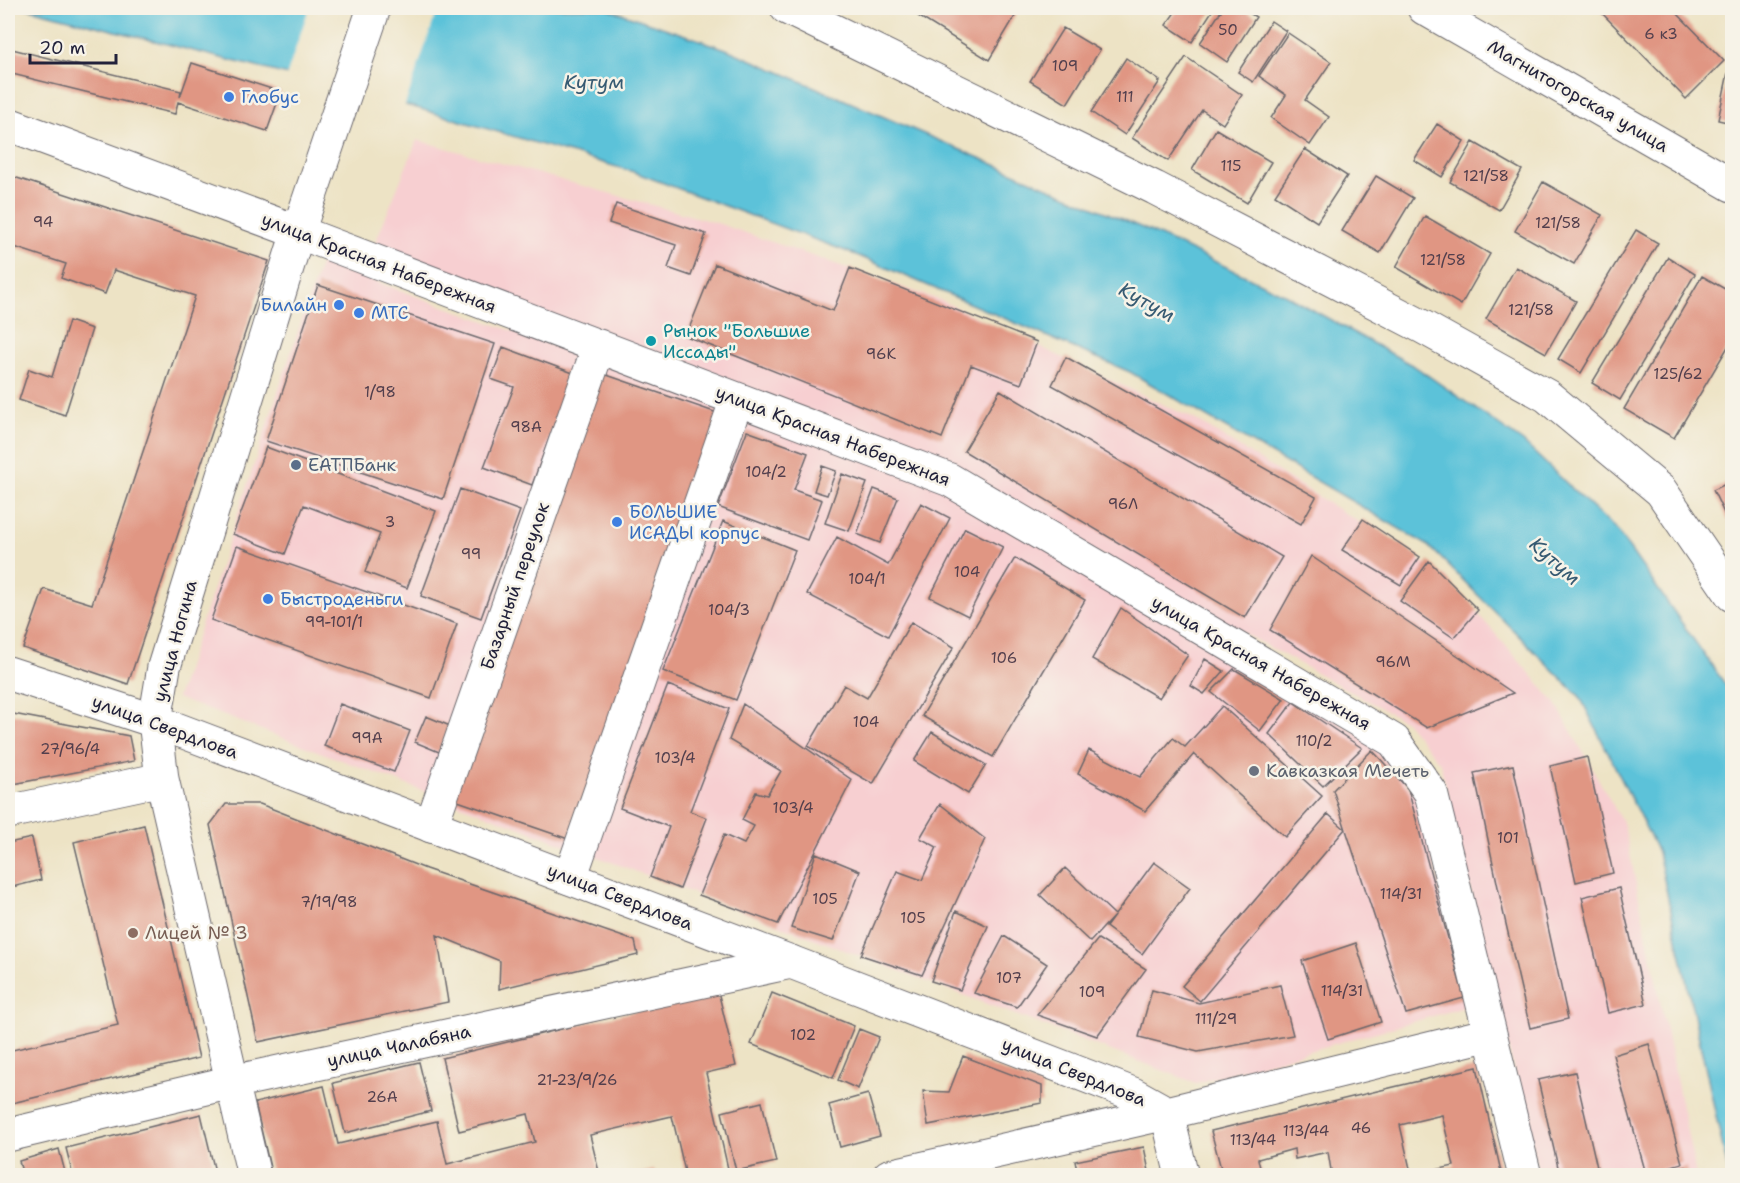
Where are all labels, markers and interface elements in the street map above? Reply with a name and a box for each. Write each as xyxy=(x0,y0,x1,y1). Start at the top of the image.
house number: 50 xyxy=(1218,20,1238,40)
house number: 6 к3 xyxy=(1644,24,1678,44)
scale bar xyxy=(30,27,116,65)
street label: Магнитогорская улица xyxy=(1483,34,1673,158)
text: 20 m xyxy=(39,36,85,60)
house number: 109 xyxy=(1052,56,1078,76)
water label: Кутум xyxy=(564,69,624,95)
place label: Глобус xyxy=(241,85,299,109)
house number: 111 xyxy=(1116,87,1134,107)
marker: Глобус xyxy=(222,90,236,104)
house number: 115 xyxy=(1221,156,1241,176)
house number: 121/58 xyxy=(1463,166,1509,186)
street label: улица Красная Набережная xyxy=(258,207,500,319)
house number: 94 xyxy=(33,212,53,232)
house number: 121/58 xyxy=(1535,213,1581,233)
house number: 121/58 xyxy=(1420,250,1466,270)
water label: Кутум xyxy=(1114,276,1180,328)
place label: Билайн xyxy=(260,293,327,317)
marker: Билайн xyxy=(332,298,346,312)
house number: 121/58 xyxy=(1508,300,1554,320)
place label: МТС xyxy=(371,301,409,325)
marker: МТС xyxy=(352,306,366,320)
place label: Рынок "Большие Иссады" xyxy=(663,319,810,364)
marker: Рынок "Большие Иссады" xyxy=(644,334,658,348)
house number: 96К xyxy=(866,344,896,364)
house number: 125/62 xyxy=(1653,364,1703,384)
street label: улица Красная Набережная xyxy=(712,380,954,492)
house number: 1/98 xyxy=(364,382,396,402)
house number: 98А xyxy=(510,417,542,437)
place label: ЕАТПБанк xyxy=(308,453,397,477)
marker: ЕАТПБанк xyxy=(289,458,303,472)
house number: 104/2 xyxy=(745,462,787,482)
house number: 96Л xyxy=(1108,494,1138,514)
street label: Базарный переулок xyxy=(475,499,555,673)
place label: БОЛЬШИЕ ИСАДЫ корпус xyxy=(629,500,760,545)
house number: 3 xyxy=(385,512,395,532)
marker: БОЛЬШИЕ ИСАДЫ корпус xyxy=(610,515,624,529)
water label: Кутум xyxy=(1524,531,1586,591)
house number: 99 xyxy=(461,544,481,564)
house number: 104 xyxy=(954,562,980,582)
house number: 104/1 xyxy=(848,569,886,589)
street label: улица Ногина xyxy=(147,577,203,705)
place label: Быстроденьги xyxy=(280,587,403,611)
street label: улица Красная Набережная xyxy=(1147,590,1375,736)
marker: Быстроденьги xyxy=(261,592,275,606)
house number: 104/3 xyxy=(708,600,750,620)
house number: 99-101/1 xyxy=(305,612,363,632)
house number: 106 xyxy=(991,648,1017,668)
house number: 96М xyxy=(1375,652,1411,672)
street label: улица Свердлова xyxy=(89,689,241,765)
house number: 104 xyxy=(853,712,879,732)
house number: 99А xyxy=(351,728,383,748)
house number: 110/2 xyxy=(1295,731,1333,751)
house number: 27/96/4 xyxy=(40,739,100,759)
house number: 103/4 xyxy=(655,748,695,768)
place label: Кавказкая Мечеть xyxy=(1266,759,1429,783)
marker: Кавказкая Мечеть xyxy=(1247,764,1261,778)
house number: 103/4 xyxy=(773,798,813,818)
house number: 101 xyxy=(1497,828,1519,848)
street label: улица Свердлова xyxy=(544,858,696,936)
house number: 114/31 xyxy=(1380,884,1422,904)
house number: 105 xyxy=(812,889,838,909)
house number: 7/19/98 xyxy=(300,892,358,912)
house number: 105 xyxy=(900,908,926,928)
place label: Лицей № 3 xyxy=(145,921,248,945)
marker: Лицей № 3 xyxy=(126,926,140,940)
house number: 107 xyxy=(996,968,1022,988)
house number: 114/31 xyxy=(1321,981,1363,1001)
house number: 109 xyxy=(1079,982,1105,1002)
house number: 111/29 xyxy=(1195,1009,1237,1029)
street label: улица Чалабяна xyxy=(325,1019,473,1073)
house number: 102 xyxy=(790,1025,816,1045)
street label: улица Свердлова xyxy=(998,1032,1150,1112)
house number: 21-23/9/26 xyxy=(537,1070,617,1090)
house number: 26А xyxy=(366,1087,398,1107)
house number: 46 xyxy=(1351,1118,1371,1138)
house number: 113/44 xyxy=(1283,1121,1329,1141)
house number: 113/44 xyxy=(1230,1130,1276,1150)

